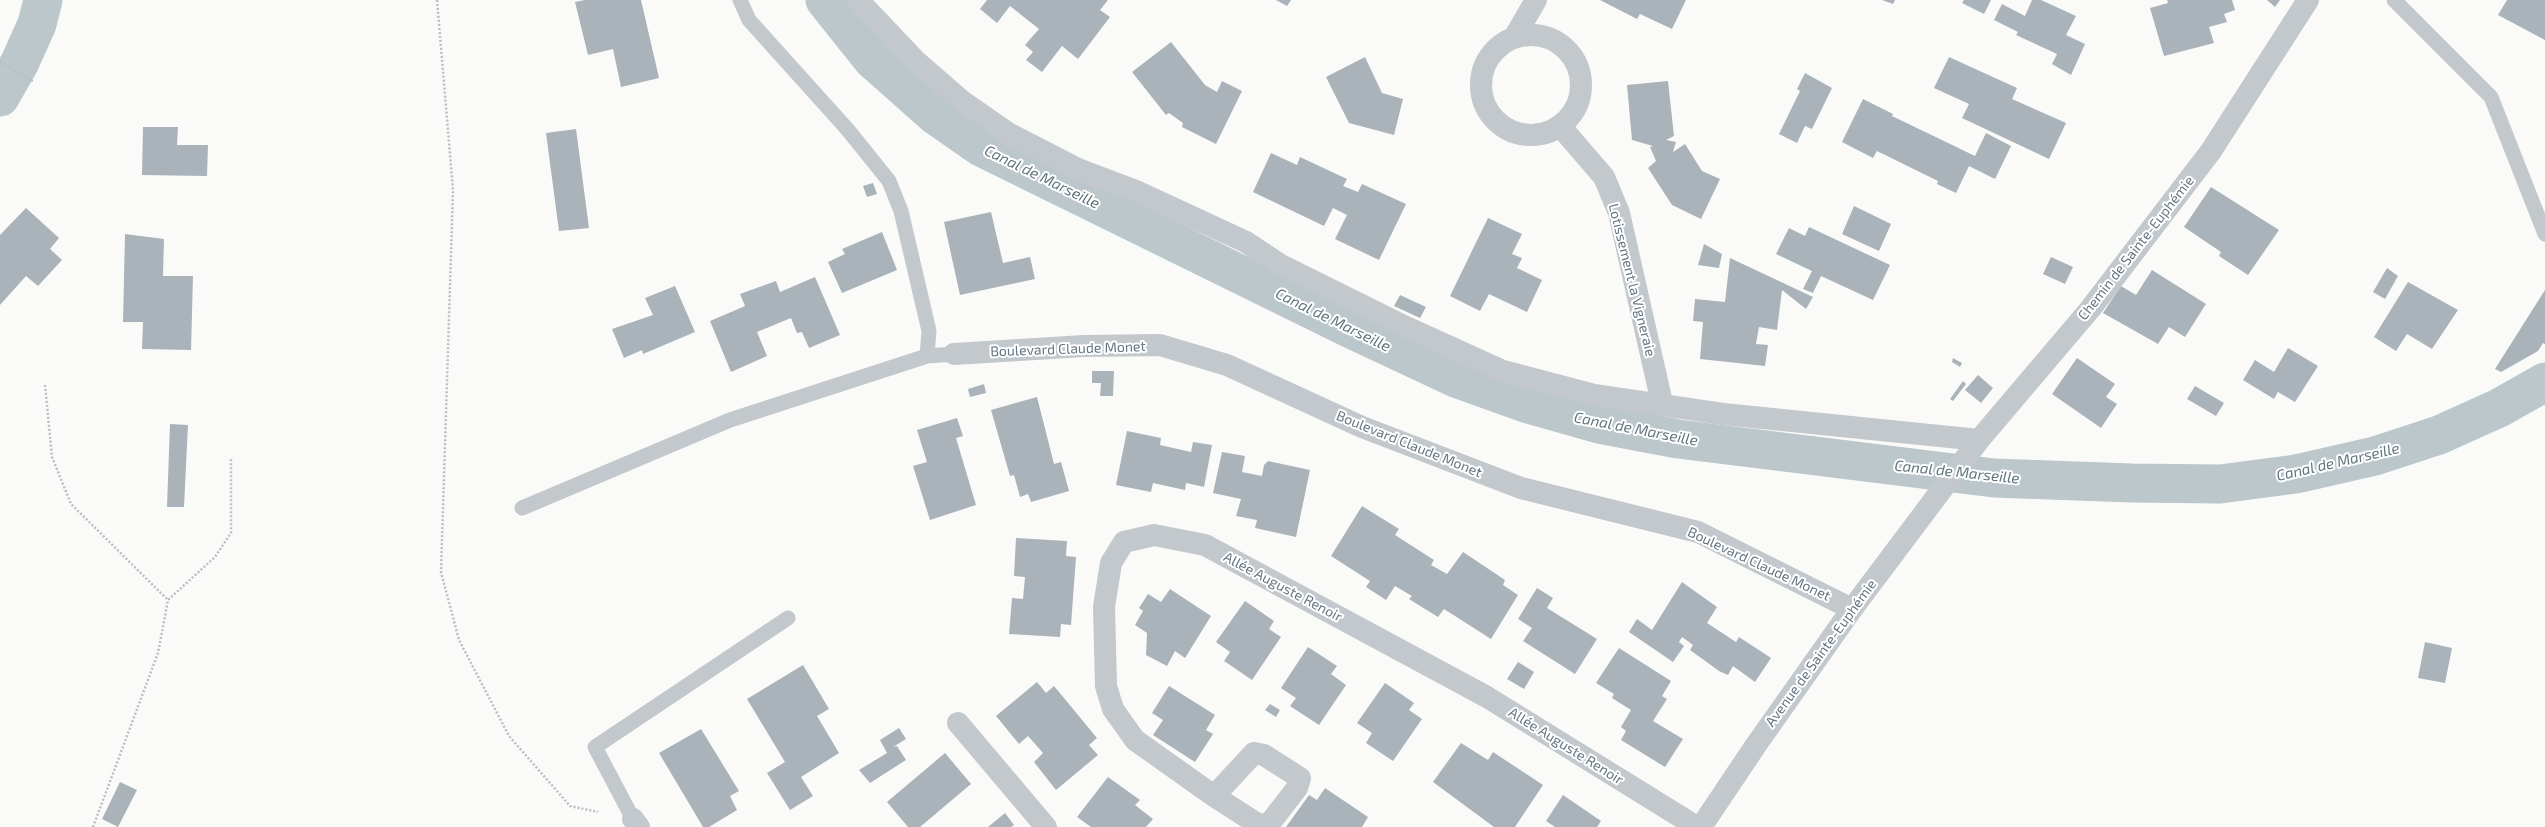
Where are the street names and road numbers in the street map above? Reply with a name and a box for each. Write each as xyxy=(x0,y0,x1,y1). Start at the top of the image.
street label: Chemin de Sainte-Euphémie xyxy=(2074,173,2198,323)
street label: Lotissement la Vigneraie xyxy=(1605,202,1659,358)
street label: Boulevard Claude Monet xyxy=(990,338,1146,360)
street label: Boulevard Claude Monet xyxy=(1334,407,1484,481)
street label: Boulevard Claude Monet xyxy=(1685,524,1833,604)
street label: Allée Auguste Renoir xyxy=(1221,549,1345,625)
street label: Avenue de Sainte-Euphémie xyxy=(1762,576,1880,730)
street label: Allée Auguste Renoir xyxy=(1506,704,1626,788)

